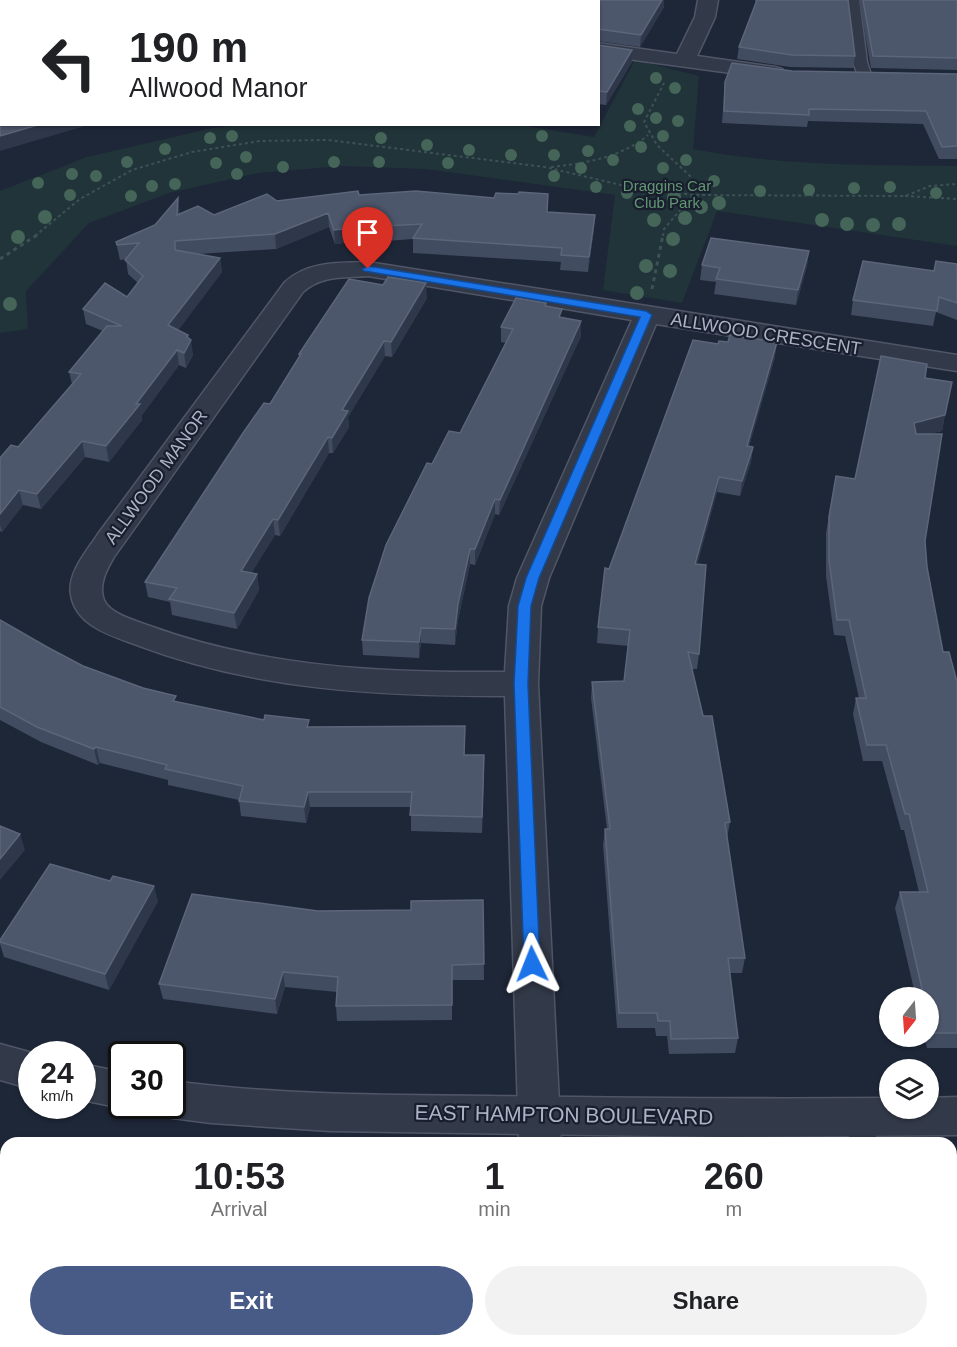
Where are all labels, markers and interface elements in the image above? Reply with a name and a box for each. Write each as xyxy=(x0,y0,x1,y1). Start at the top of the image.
icon: left xyxy=(30,24,108,102)
text: 190 m xyxy=(129,24,248,71)
text: Allwood Manor xyxy=(129,73,308,103)
park label: Draggins Car Club Park xyxy=(623,177,711,211)
pin xyxy=(342,207,393,269)
icon: arrive xyxy=(351,216,384,249)
street label: ALLWOOD CRESCENT xyxy=(669,309,863,359)
street label: ALLWOOD MANOR xyxy=(101,406,211,548)
position arrow xyxy=(500,932,564,996)
north arrow xyxy=(879,987,939,1047)
map controls xyxy=(879,987,939,1119)
speed limit sign: 30 xyxy=(108,1041,186,1119)
text: 24 xyxy=(40,1056,74,1089)
button: layers xyxy=(879,1059,939,1119)
text: km/h xyxy=(41,1087,73,1104)
street label: EAST HAMPTON BOULEVARD xyxy=(414,1100,714,1129)
text: 10:53 xyxy=(193,1156,285,1197)
text: 1 xyxy=(484,1156,504,1197)
text: 260 xyxy=(704,1156,764,1197)
text: Arrival xyxy=(211,1198,268,1220)
text: min xyxy=(478,1198,511,1220)
text: m xyxy=(725,1198,742,1220)
button: Exit xyxy=(30,1266,473,1335)
button: Share xyxy=(485,1266,927,1335)

